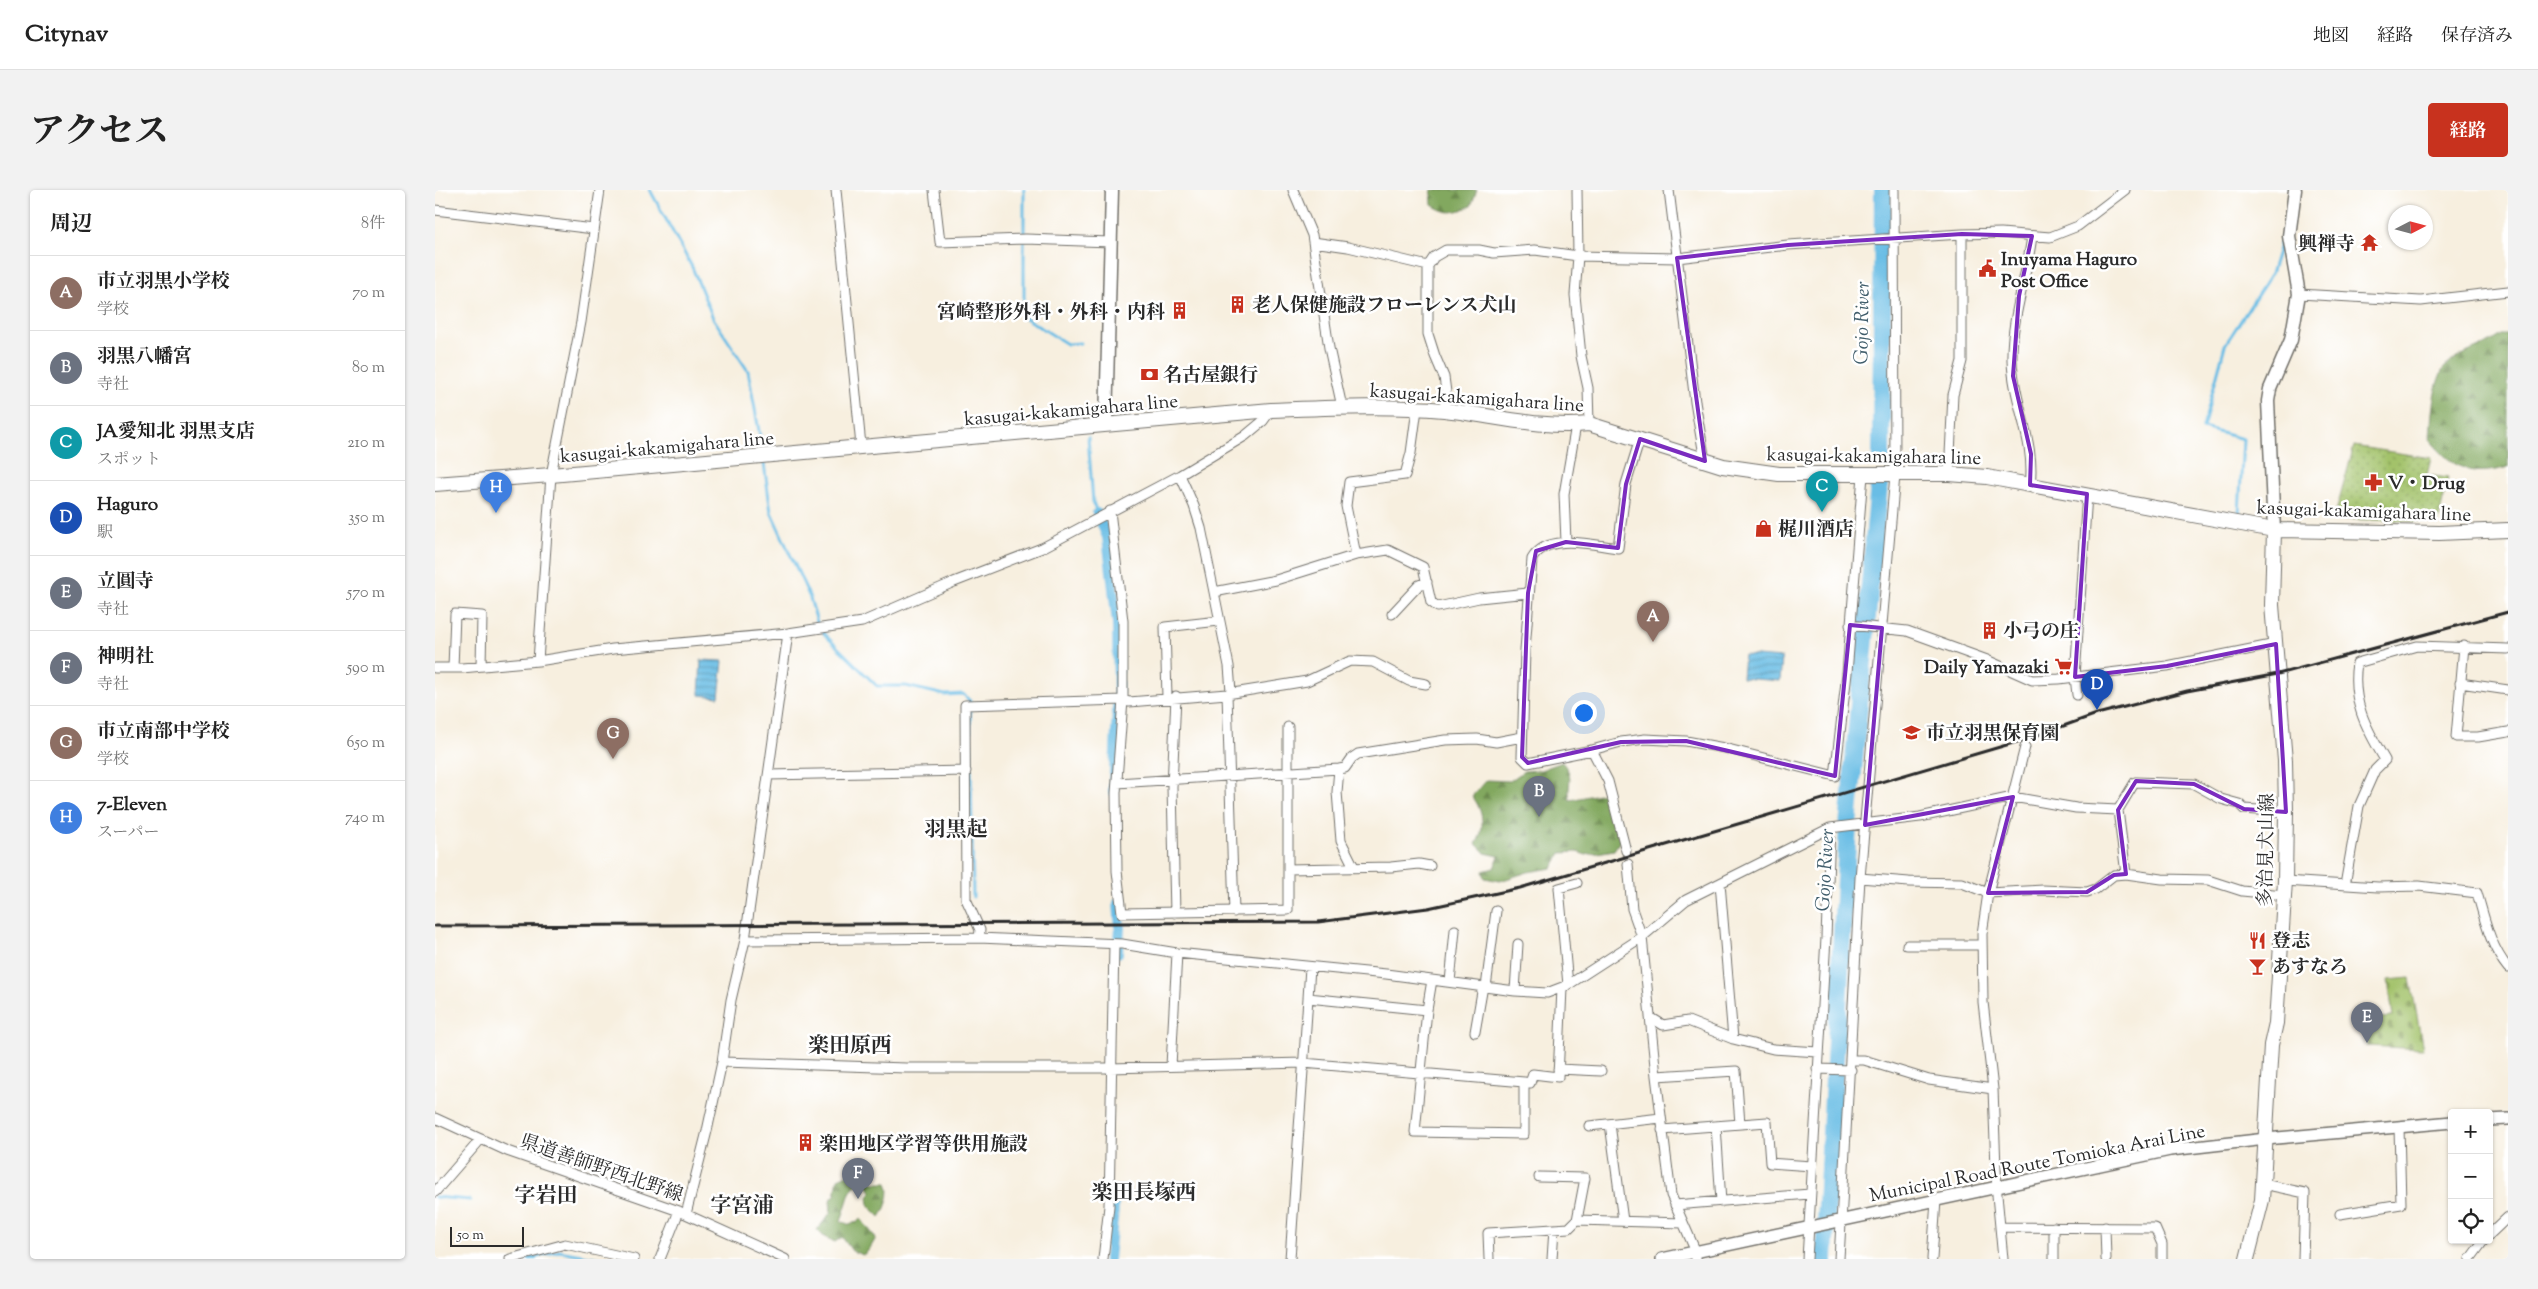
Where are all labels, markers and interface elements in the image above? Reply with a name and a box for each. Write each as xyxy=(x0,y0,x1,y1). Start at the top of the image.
text: Citynav xyxy=(25,18,108,52)
text: 地図 xyxy=(2313,24,2349,50)
text: 経路 xyxy=(2377,24,2413,50)
text: 保存済み xyxy=(2441,24,2513,50)
button: 経路 xyxy=(2428,103,2508,157)
text: アクセス xyxy=(30,108,169,159)
north arrow xyxy=(2388,205,2433,250)
text: 周辺 xyxy=(50,210,92,240)
text: 8件 xyxy=(361,213,385,236)
place label: 興禅寺 xyxy=(2298,232,2355,259)
temple icon: 興禅寺 xyxy=(2359,233,2379,253)
place label: Inuyama Haguro Post Office xyxy=(2001,247,2138,296)
public building icon: Inuyama Haguro Post Office xyxy=(1977,259,1997,279)
text: 市立羽黒小学校 xyxy=(97,269,230,296)
water label: Gojo River xyxy=(1848,281,1879,365)
text: A xyxy=(60,282,73,305)
text: 70 m xyxy=(352,282,385,305)
place label: 老人保健施設フローレンス犬山 xyxy=(1252,293,1517,320)
building icon: 老人保健施設フローレンス犬山 xyxy=(1228,294,1248,314)
text: 学校 xyxy=(97,299,129,322)
place label: 宮崎整形外科・外科・内科 xyxy=(937,300,1165,327)
building icon: 宮崎整形外科・外科・内科 xyxy=(1169,301,1189,321)
text: 羽黒八幡宮 xyxy=(97,344,192,371)
text: B xyxy=(61,357,71,380)
text: 80 m xyxy=(352,357,385,380)
place label: 名古屋銀行 xyxy=(1163,363,1258,390)
bank icon: 名古屋銀行 xyxy=(1139,364,1159,384)
text: 寺社 xyxy=(97,374,129,397)
street label: kasugai-kakamigahara line xyxy=(1369,379,1585,420)
street label: kasugai-kakamigahara line xyxy=(963,389,1179,434)
text: JA愛知北 羽黒支店 xyxy=(97,419,255,446)
street label: kasugai-kakamigahara line xyxy=(559,426,775,471)
text: C xyxy=(60,432,72,455)
text: 210 m xyxy=(347,432,385,455)
street label: kasugai-kakamigahara line xyxy=(1766,442,1982,473)
text: スポット xyxy=(97,449,161,472)
pin: C xyxy=(1806,471,1838,512)
place label: V・Drug xyxy=(2388,471,2465,498)
pin: H xyxy=(480,472,512,513)
pharmacy icon: V・Drug xyxy=(2364,472,2384,492)
text: Haguro xyxy=(97,492,158,519)
street label: kasugai-kakamigahara line xyxy=(2256,495,2472,530)
text: D xyxy=(60,507,72,530)
text: 350 m xyxy=(348,507,385,530)
place label: 梶川酒店 xyxy=(1778,517,1854,544)
shop icon: 梶川酒店 xyxy=(1754,518,1774,538)
text: 駅 xyxy=(97,522,113,545)
text: 立圓寺 xyxy=(97,569,154,596)
text: E xyxy=(61,582,71,605)
text: 570 m xyxy=(347,582,385,605)
text: 寺社 xyxy=(97,599,129,622)
pin: A xyxy=(1637,601,1669,642)
place label: 小弓の庄 xyxy=(2003,619,2079,646)
building icon: 小弓の庄 xyxy=(1979,620,1999,640)
text: 神明社 xyxy=(97,644,154,671)
place label: Daily Yamazaki xyxy=(1924,655,2050,682)
supermarket icon: Daily Yamazaki xyxy=(2053,656,2073,676)
text: F xyxy=(62,657,70,680)
text: 590 m xyxy=(347,657,385,680)
pin: D xyxy=(2081,669,2113,710)
text: 寺社 xyxy=(97,674,129,697)
your location xyxy=(1571,700,1597,726)
pin: G xyxy=(597,718,629,759)
text: 市立南部中学校 xyxy=(97,719,230,746)
place label: 市立羽黒保育園 xyxy=(1926,721,2059,748)
school or university icon: 市立羽黒保育園 xyxy=(1902,722,1922,742)
text: G xyxy=(59,732,73,755)
text: 650 m xyxy=(346,732,385,755)
text: 学校 xyxy=(97,749,129,772)
pin: B xyxy=(1523,776,1555,817)
text: 7-Eleven xyxy=(97,792,167,819)
street label: 多治見犬山線 xyxy=(2253,793,2282,907)
text: H xyxy=(60,807,72,830)
text: 740 m xyxy=(345,807,385,830)
district label: 羽黒起 xyxy=(925,816,988,846)
text: スーパー xyxy=(97,822,159,845)
water label: Gojo River xyxy=(1810,828,1843,912)
place label: 登志 xyxy=(2272,929,2310,956)
restaurant icon: 登志 xyxy=(2248,930,2268,950)
place label: あすなろ xyxy=(2272,955,2348,982)
bar icon: あすなろ xyxy=(2248,956,2268,976)
pin: E xyxy=(2351,1002,2383,1043)
district label: 楽田原西 xyxy=(808,1032,892,1062)
map controls xyxy=(2448,1109,2493,1244)
button: + xyxy=(2448,1109,2493,1154)
street label: Municipal Road Route Tomioka Arai Line xyxy=(1867,1119,2208,1210)
street label: 県道善師野西北野線 xyxy=(516,1129,686,1210)
place label: 楽田地区学習等供用施設 xyxy=(819,1132,1028,1159)
building icon: 楽田地区学習等供用施設 xyxy=(795,1133,815,1153)
button: − xyxy=(2448,1154,2493,1199)
pin: F xyxy=(842,1158,874,1199)
district label: 楽田長塚西 xyxy=(1092,1179,1197,1209)
district label: 字岩田 xyxy=(515,1182,578,1212)
district label: 字宮浦 xyxy=(711,1192,774,1222)
button: locate xyxy=(2448,1199,2493,1244)
scale bar xyxy=(450,1224,524,1247)
text: 50 m xyxy=(457,1226,484,1246)

